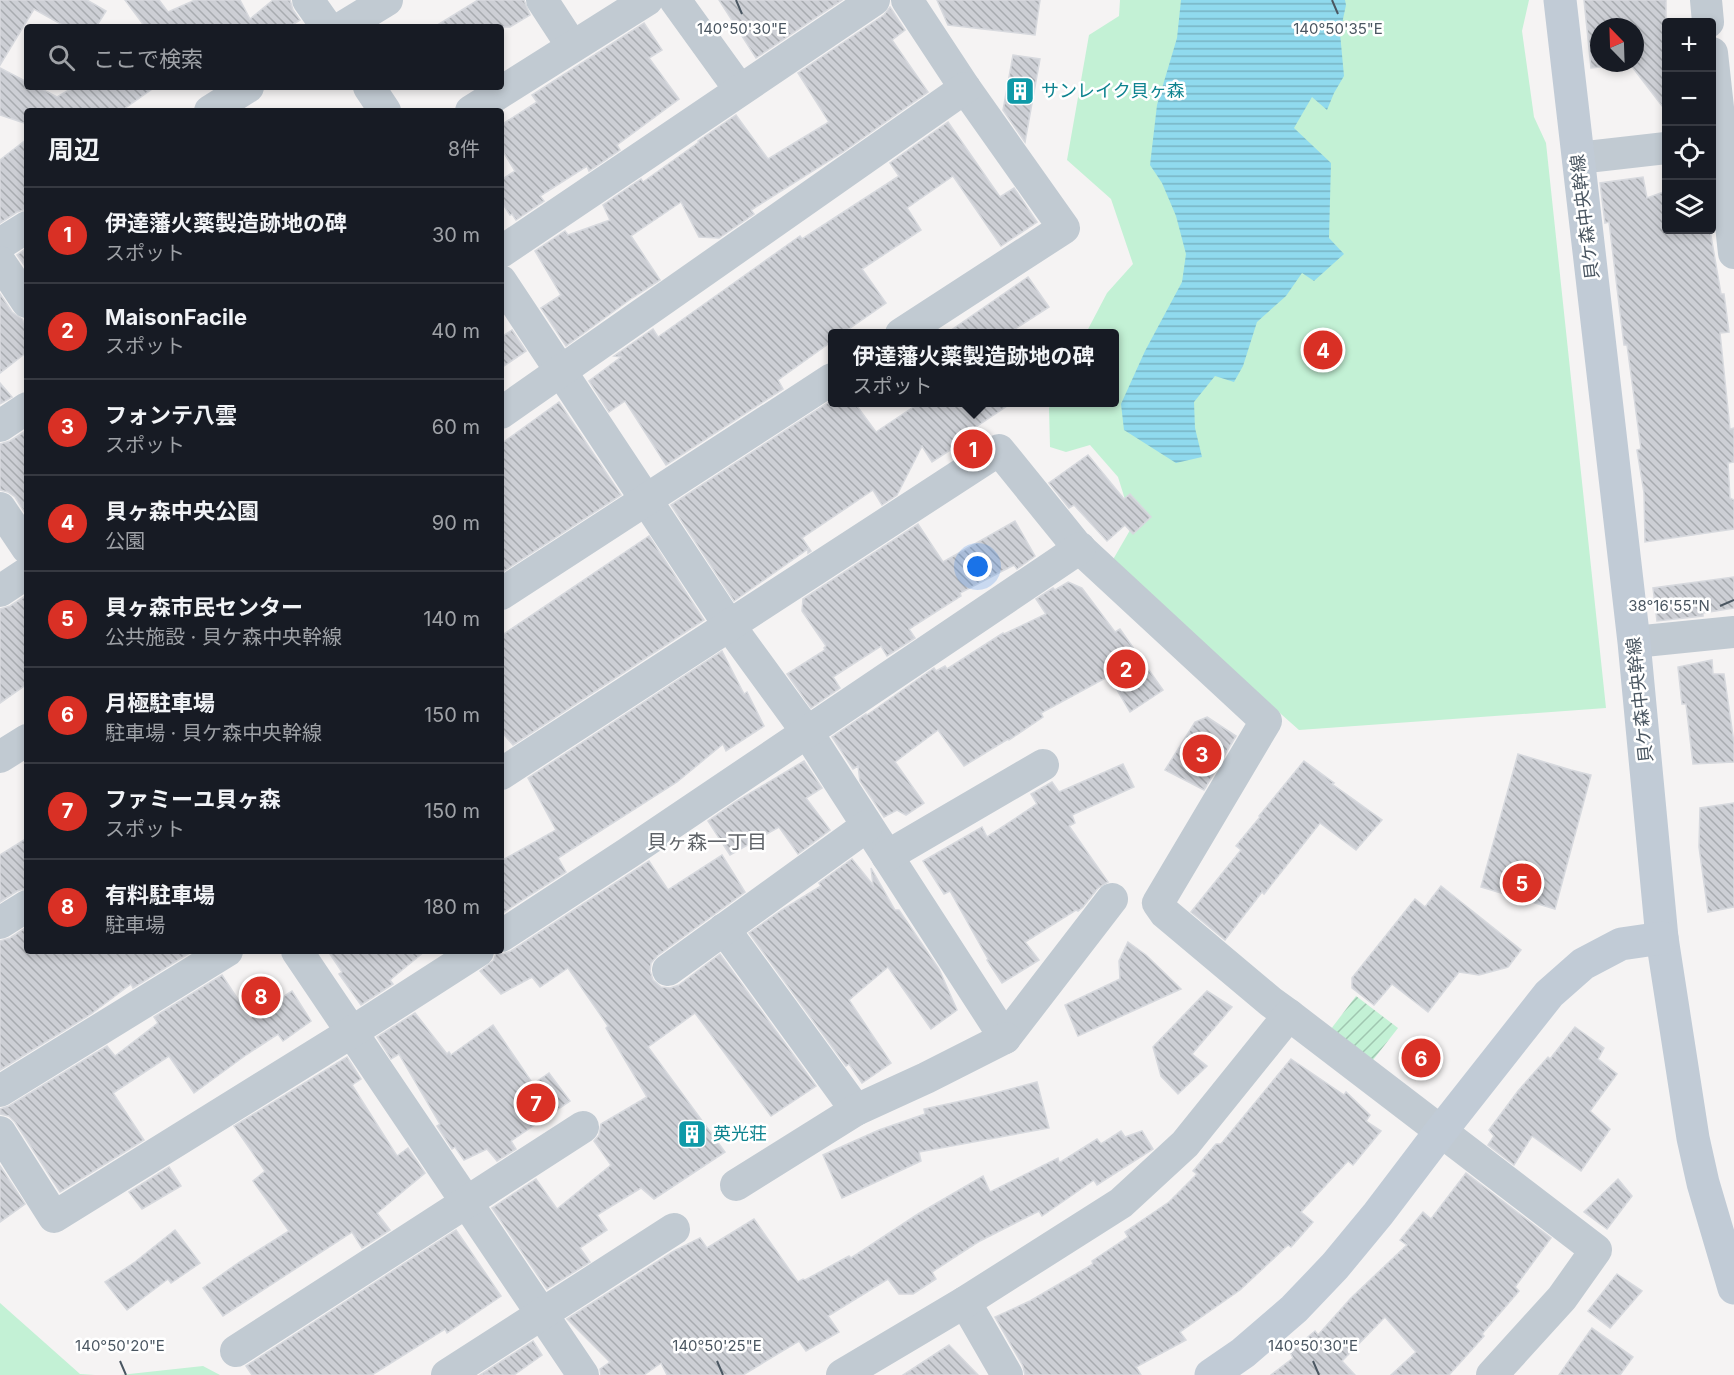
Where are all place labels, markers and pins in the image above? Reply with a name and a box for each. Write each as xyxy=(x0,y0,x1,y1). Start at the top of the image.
building icon: サンレイク貝ヶ森 xyxy=(1004,75,1036,107)
place label: サンレイク貝ヶ森 xyxy=(1041,80,1185,101)
pin: 4 xyxy=(1304,328,1342,372)
pin: 1 xyxy=(954,426,992,472)
pin: 2 xyxy=(1106,646,1146,692)
pin: 3 xyxy=(1182,732,1222,777)
pin: 5 xyxy=(1502,860,1541,906)
pin: 8 xyxy=(242,974,280,1018)
pin: 6 xyxy=(1402,1036,1440,1080)
pin: 7 xyxy=(516,1080,556,1126)
building icon: 英光荘 xyxy=(676,1118,708,1150)
place label: 英光荘 xyxy=(713,1123,767,1144)

